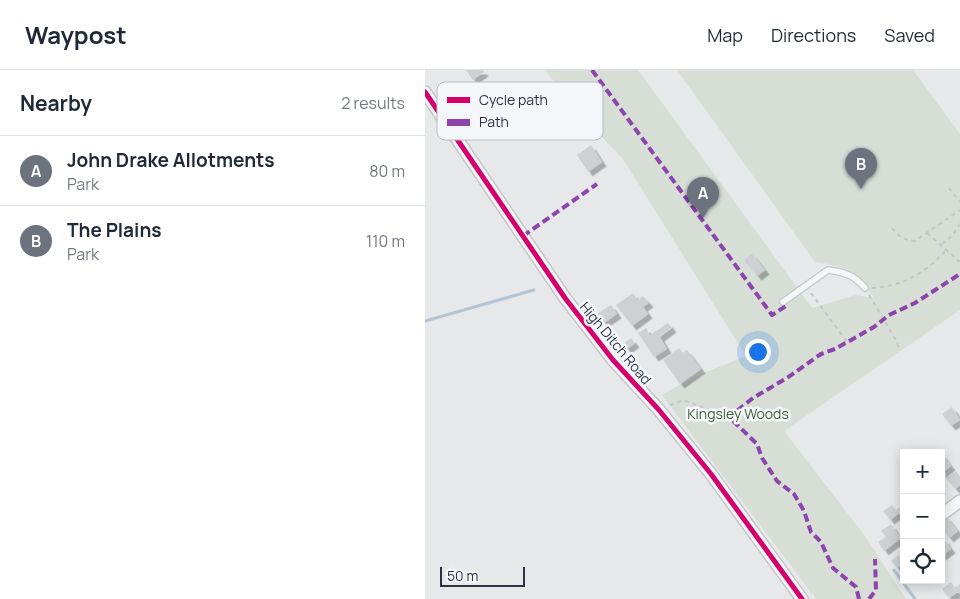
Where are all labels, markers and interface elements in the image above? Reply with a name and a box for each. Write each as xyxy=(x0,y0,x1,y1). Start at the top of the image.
text: Waypost xyxy=(25,18,127,51)
text: Map xyxy=(707,23,743,47)
text: Directions xyxy=(771,23,856,47)
text: Saved xyxy=(884,23,935,47)
legend xyxy=(437,82,603,140)
text: Nearby xyxy=(20,89,92,117)
text: Cycle path xyxy=(479,90,548,109)
text: 2 results xyxy=(341,92,405,114)
text: Path xyxy=(479,112,509,131)
text: John Drake Allotments xyxy=(67,147,275,173)
pin: B xyxy=(845,148,877,189)
text: A xyxy=(31,160,41,182)
text: 80 m xyxy=(369,160,405,182)
text: Park xyxy=(67,173,99,195)
pin: A xyxy=(687,177,719,218)
text: The Plains xyxy=(67,217,162,243)
text: B xyxy=(31,230,41,252)
text: 110 m xyxy=(366,230,405,252)
text: Park xyxy=(67,243,99,265)
street label: High Ditch Road xyxy=(576,298,656,388)
your location xyxy=(745,339,771,365)
park label: Kingsley Woods xyxy=(687,404,789,423)
map controls xyxy=(900,449,945,584)
button: + xyxy=(900,449,945,494)
button: − xyxy=(900,494,945,539)
button: locate xyxy=(900,539,945,584)
scale bar xyxy=(440,564,525,587)
text: 50 m xyxy=(447,566,478,585)

